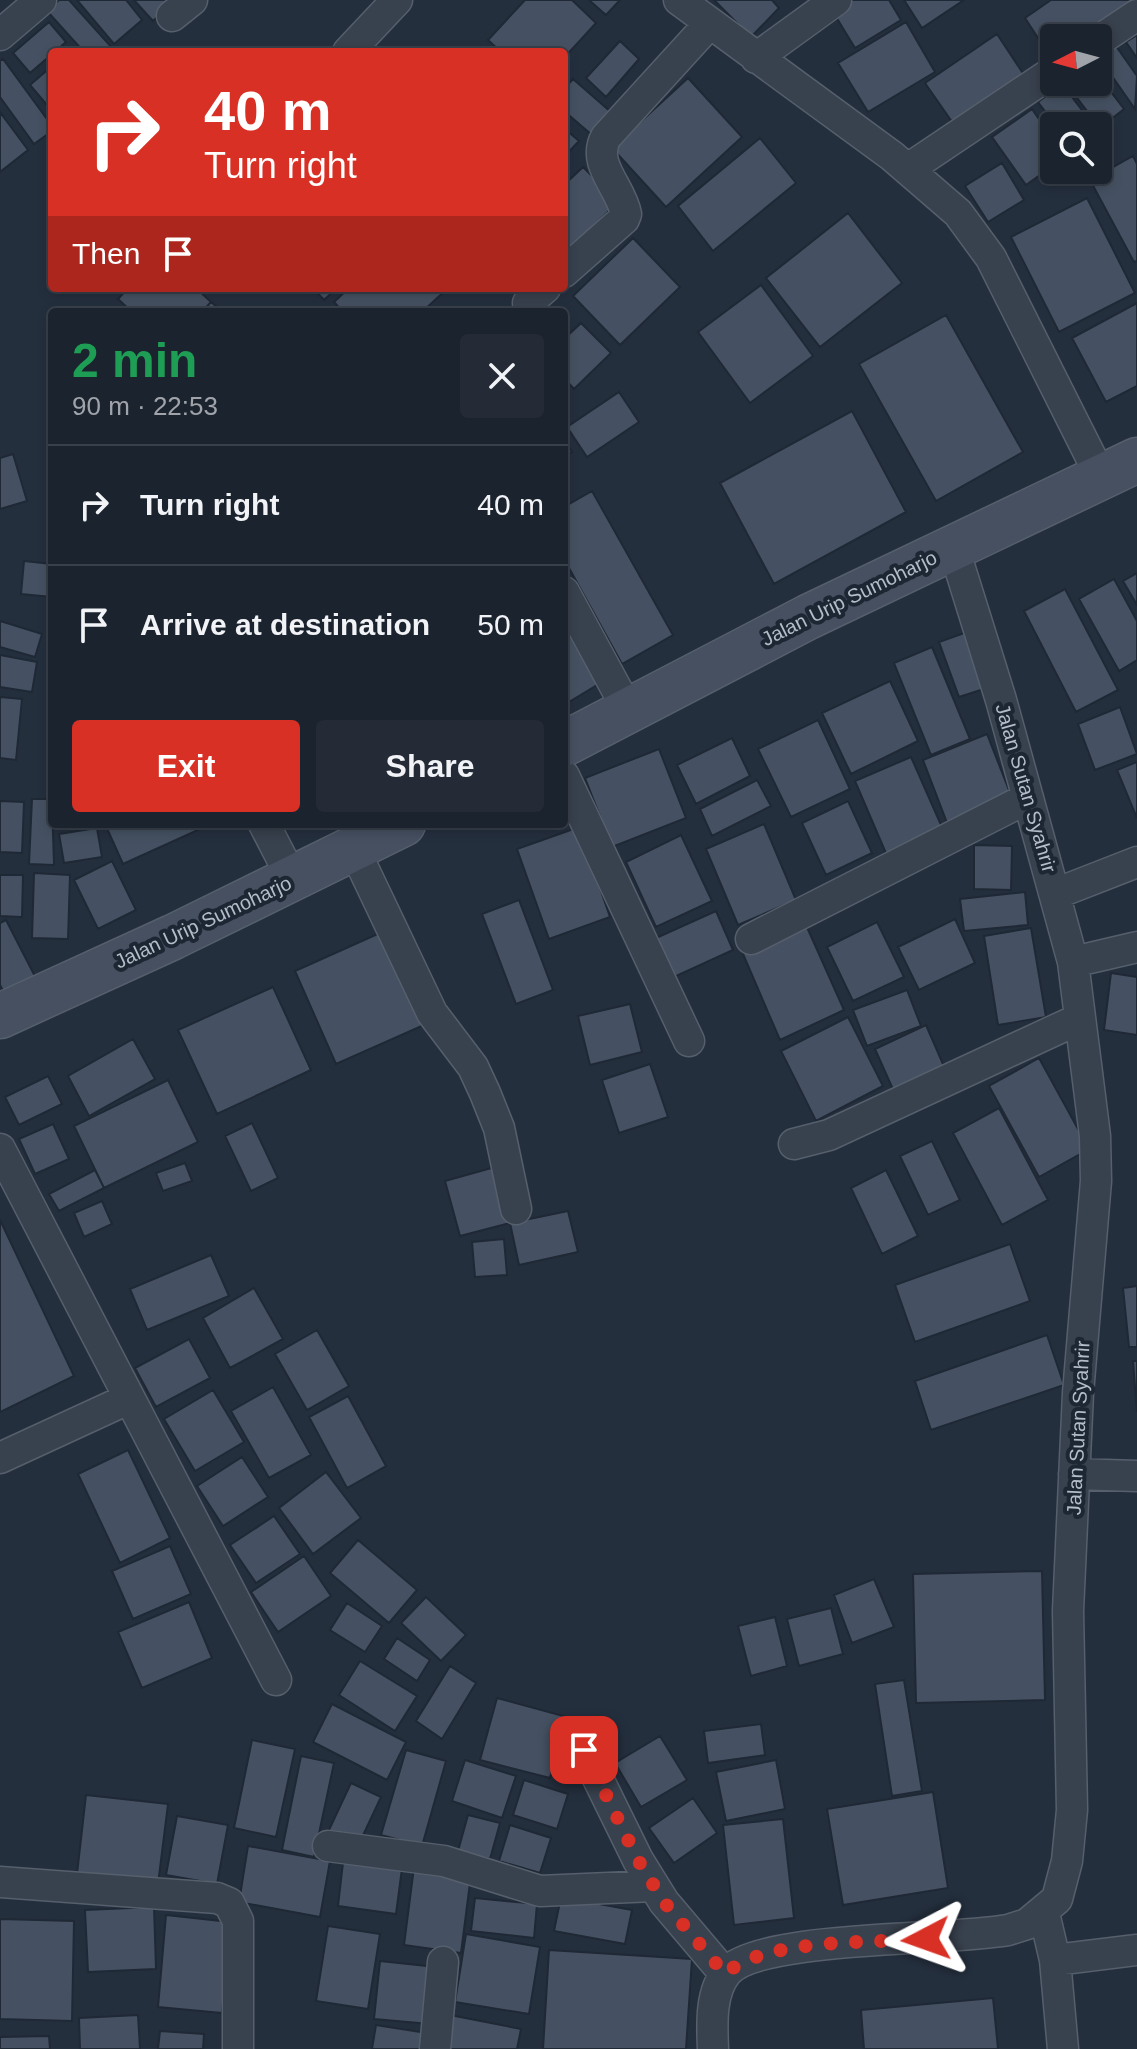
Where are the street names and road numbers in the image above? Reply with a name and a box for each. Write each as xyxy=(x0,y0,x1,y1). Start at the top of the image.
street label: Jalan Urip Sumoharjo xyxy=(758,546,940,650)
street label: Jalan Sutan Syahrir xyxy=(991,701,1061,875)
street label: Jalan Urip Sumoharjo xyxy=(111,871,295,973)
street label: Jalan Sutan Syahrir xyxy=(1062,1340,1094,1516)

